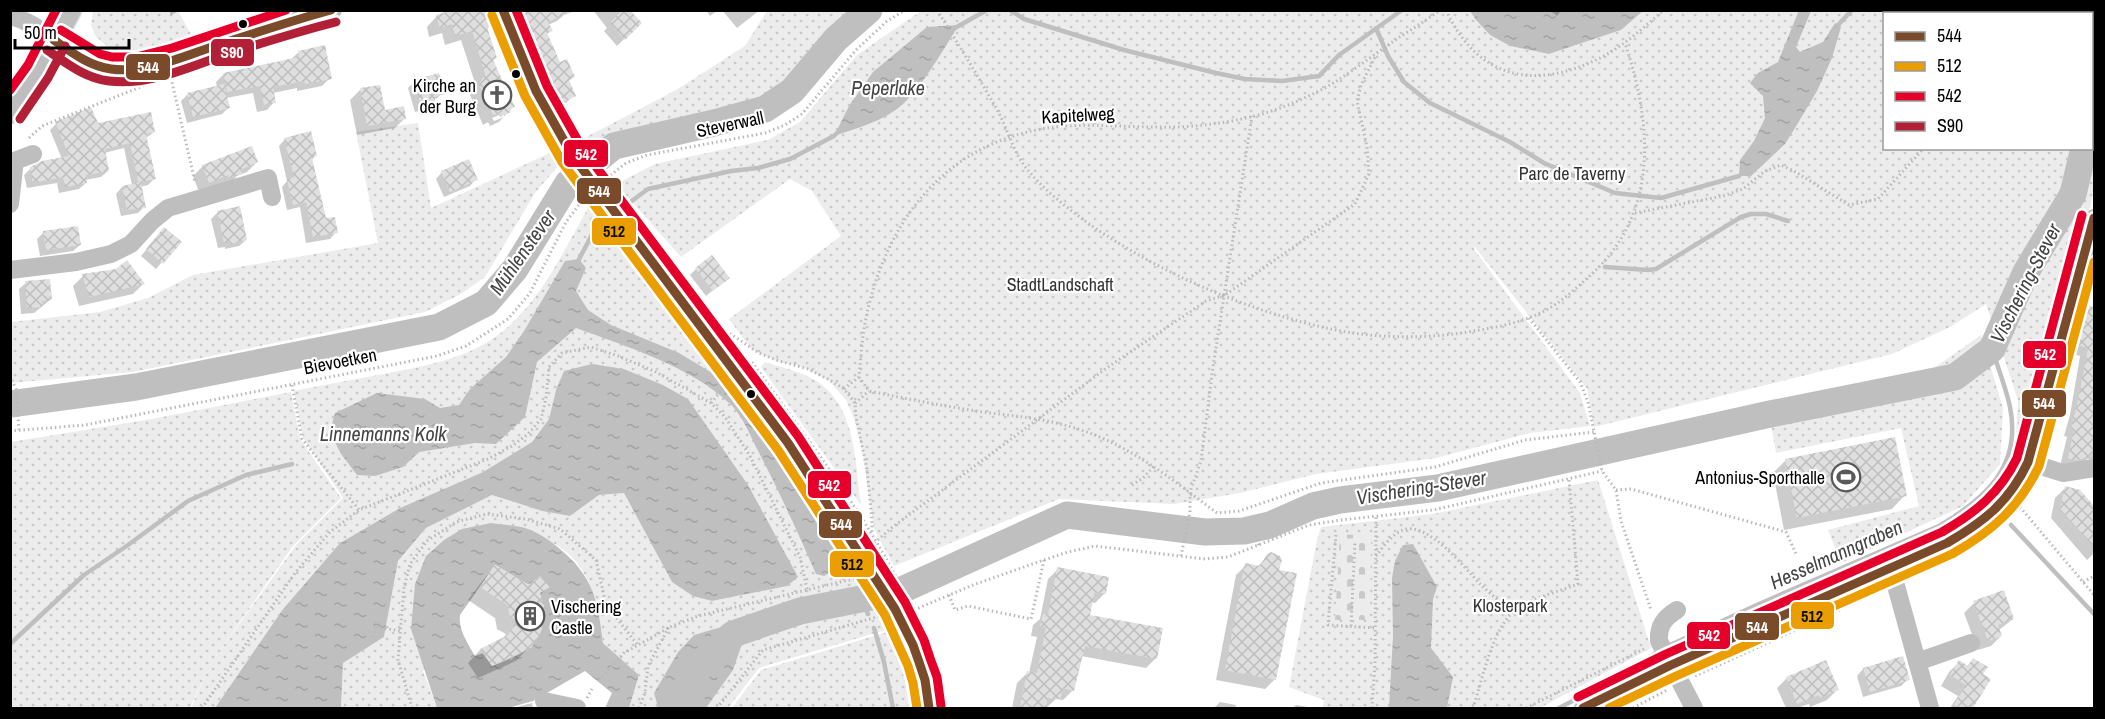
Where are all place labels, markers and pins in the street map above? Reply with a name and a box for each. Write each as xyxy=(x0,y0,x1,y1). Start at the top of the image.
unlabelled marker xyxy=(237,18,249,30)
unlabelled marker xyxy=(510,68,522,80)
place label: Kirche an der Burg xyxy=(413,73,477,119)
church icon: Kirche an der Burg xyxy=(481,79,513,111)
unlabelled marker xyxy=(745,388,757,400)
sports icon: Antonius-Sporthalle xyxy=(1830,461,1862,493)
place label: Antonius-Sporthalle xyxy=(1694,465,1825,490)
place label: Vischering Castle xyxy=(551,594,622,640)
building icon: Vischering Castle xyxy=(514,600,546,632)

